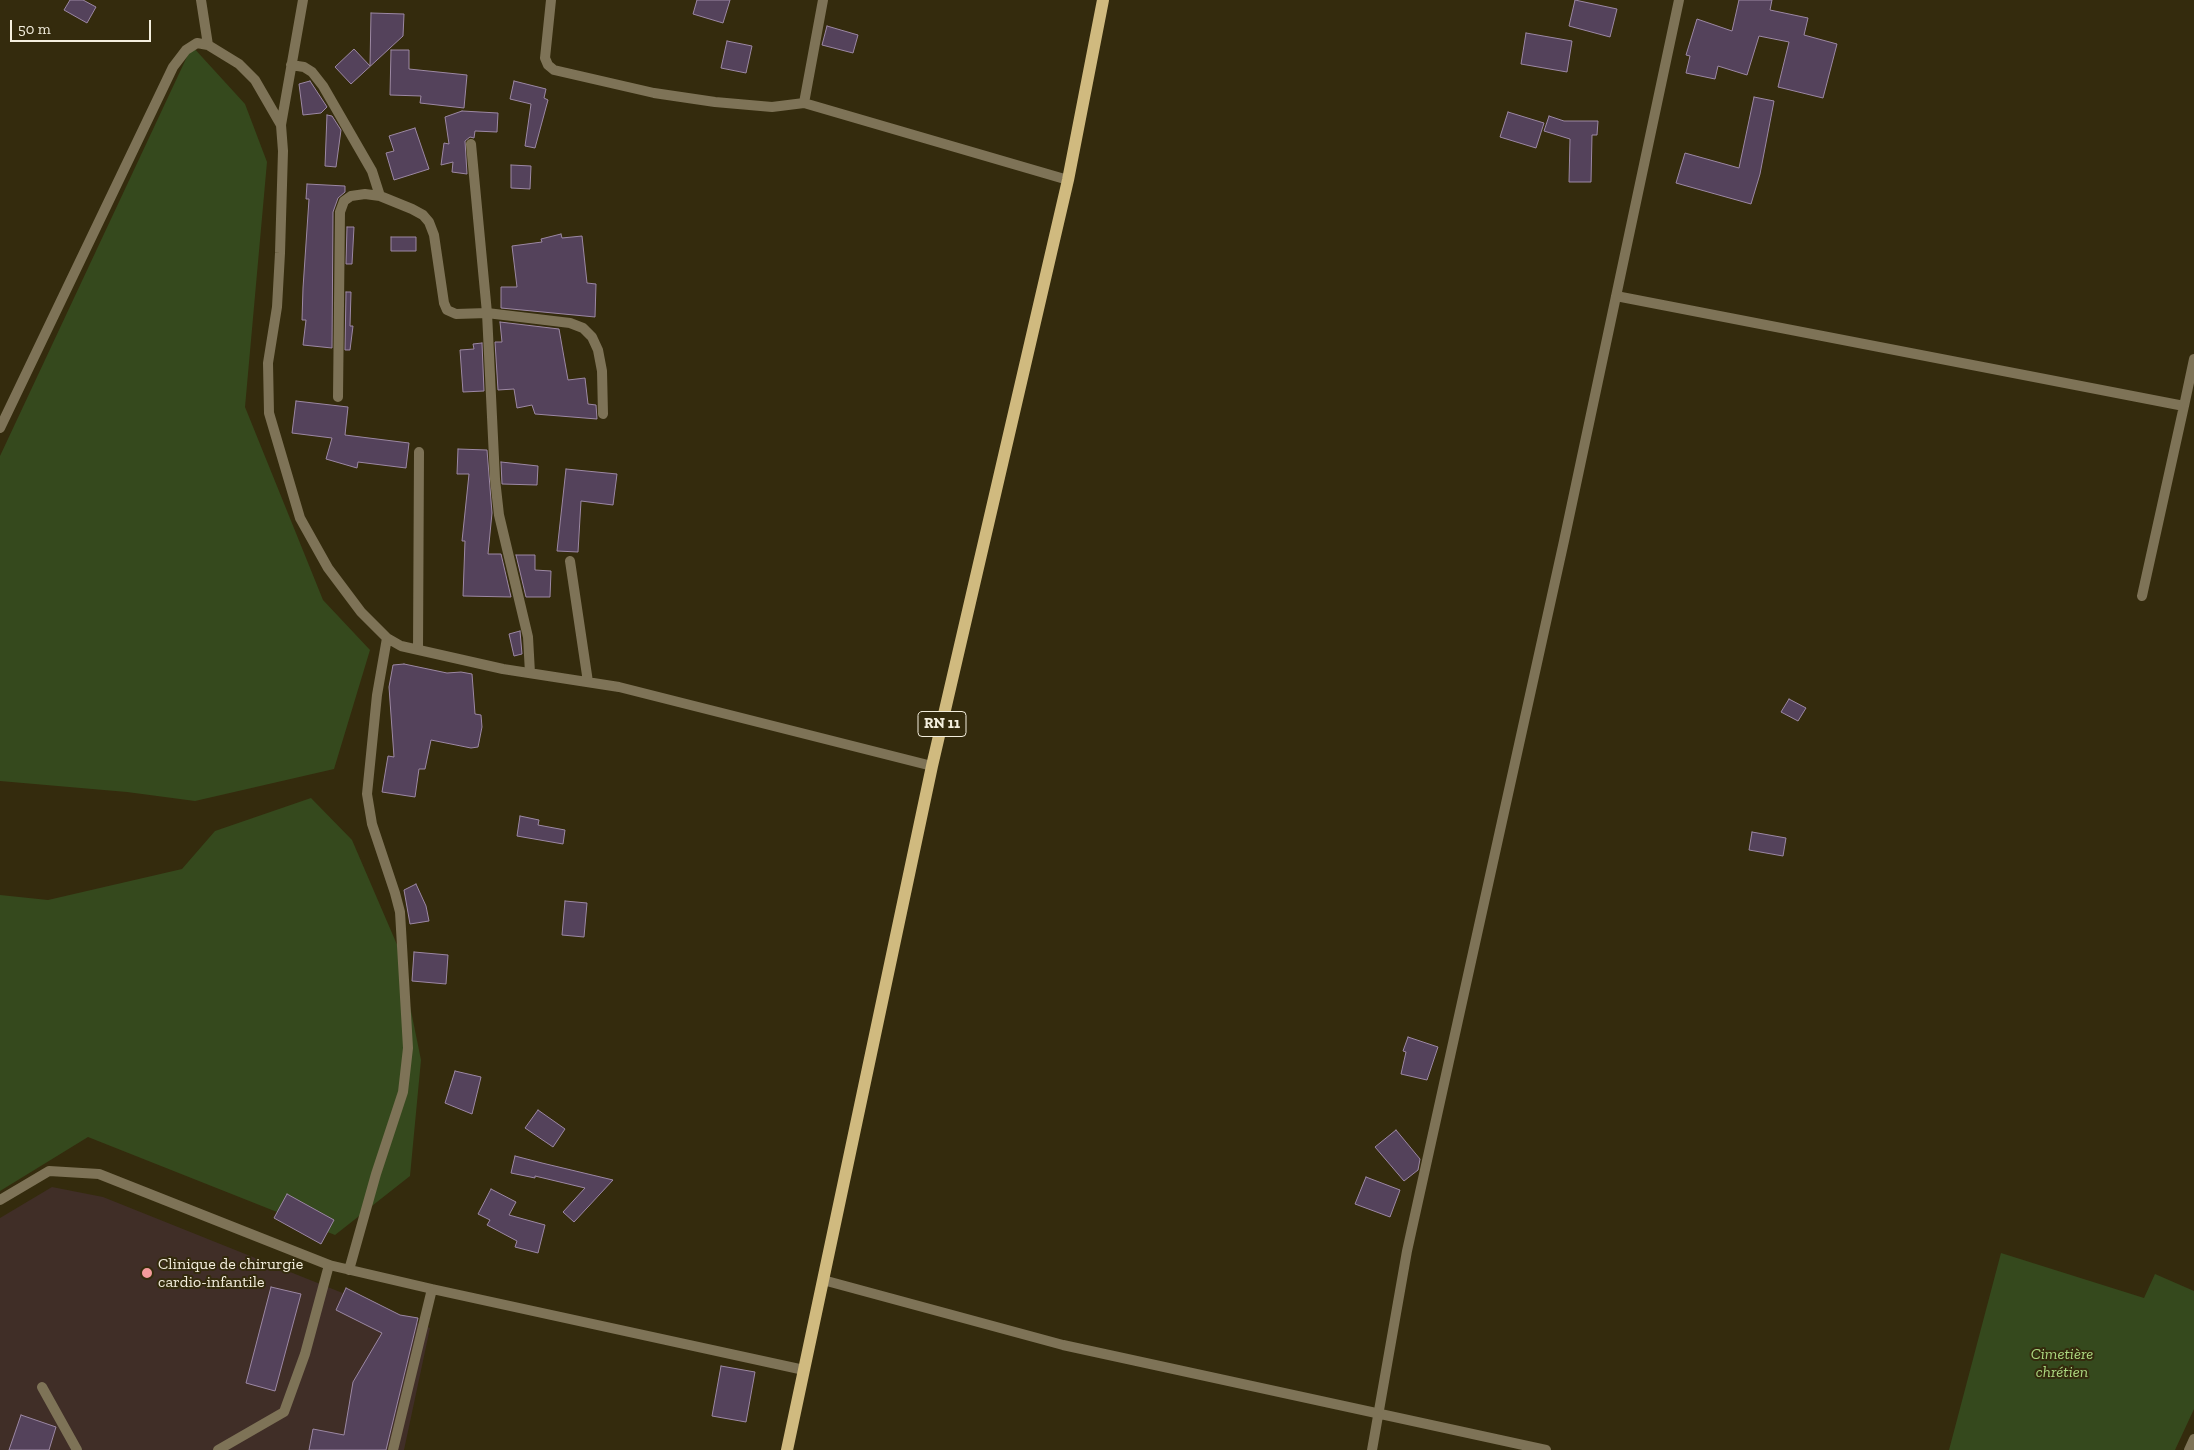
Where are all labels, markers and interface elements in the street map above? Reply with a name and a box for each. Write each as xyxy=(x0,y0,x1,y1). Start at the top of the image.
scale bar xyxy=(12,10,154,42)
text: 50 m xyxy=(18,20,51,38)
road number: RN 11 xyxy=(918,712,966,736)
place label: Clinique de chirurgie cardio-infantile xyxy=(158,1254,303,1292)
marker: Clinique de chirurgie cardio-infantile xyxy=(140,1266,154,1280)
park label: Cimetière chrétien xyxy=(2031,1344,2093,1382)

